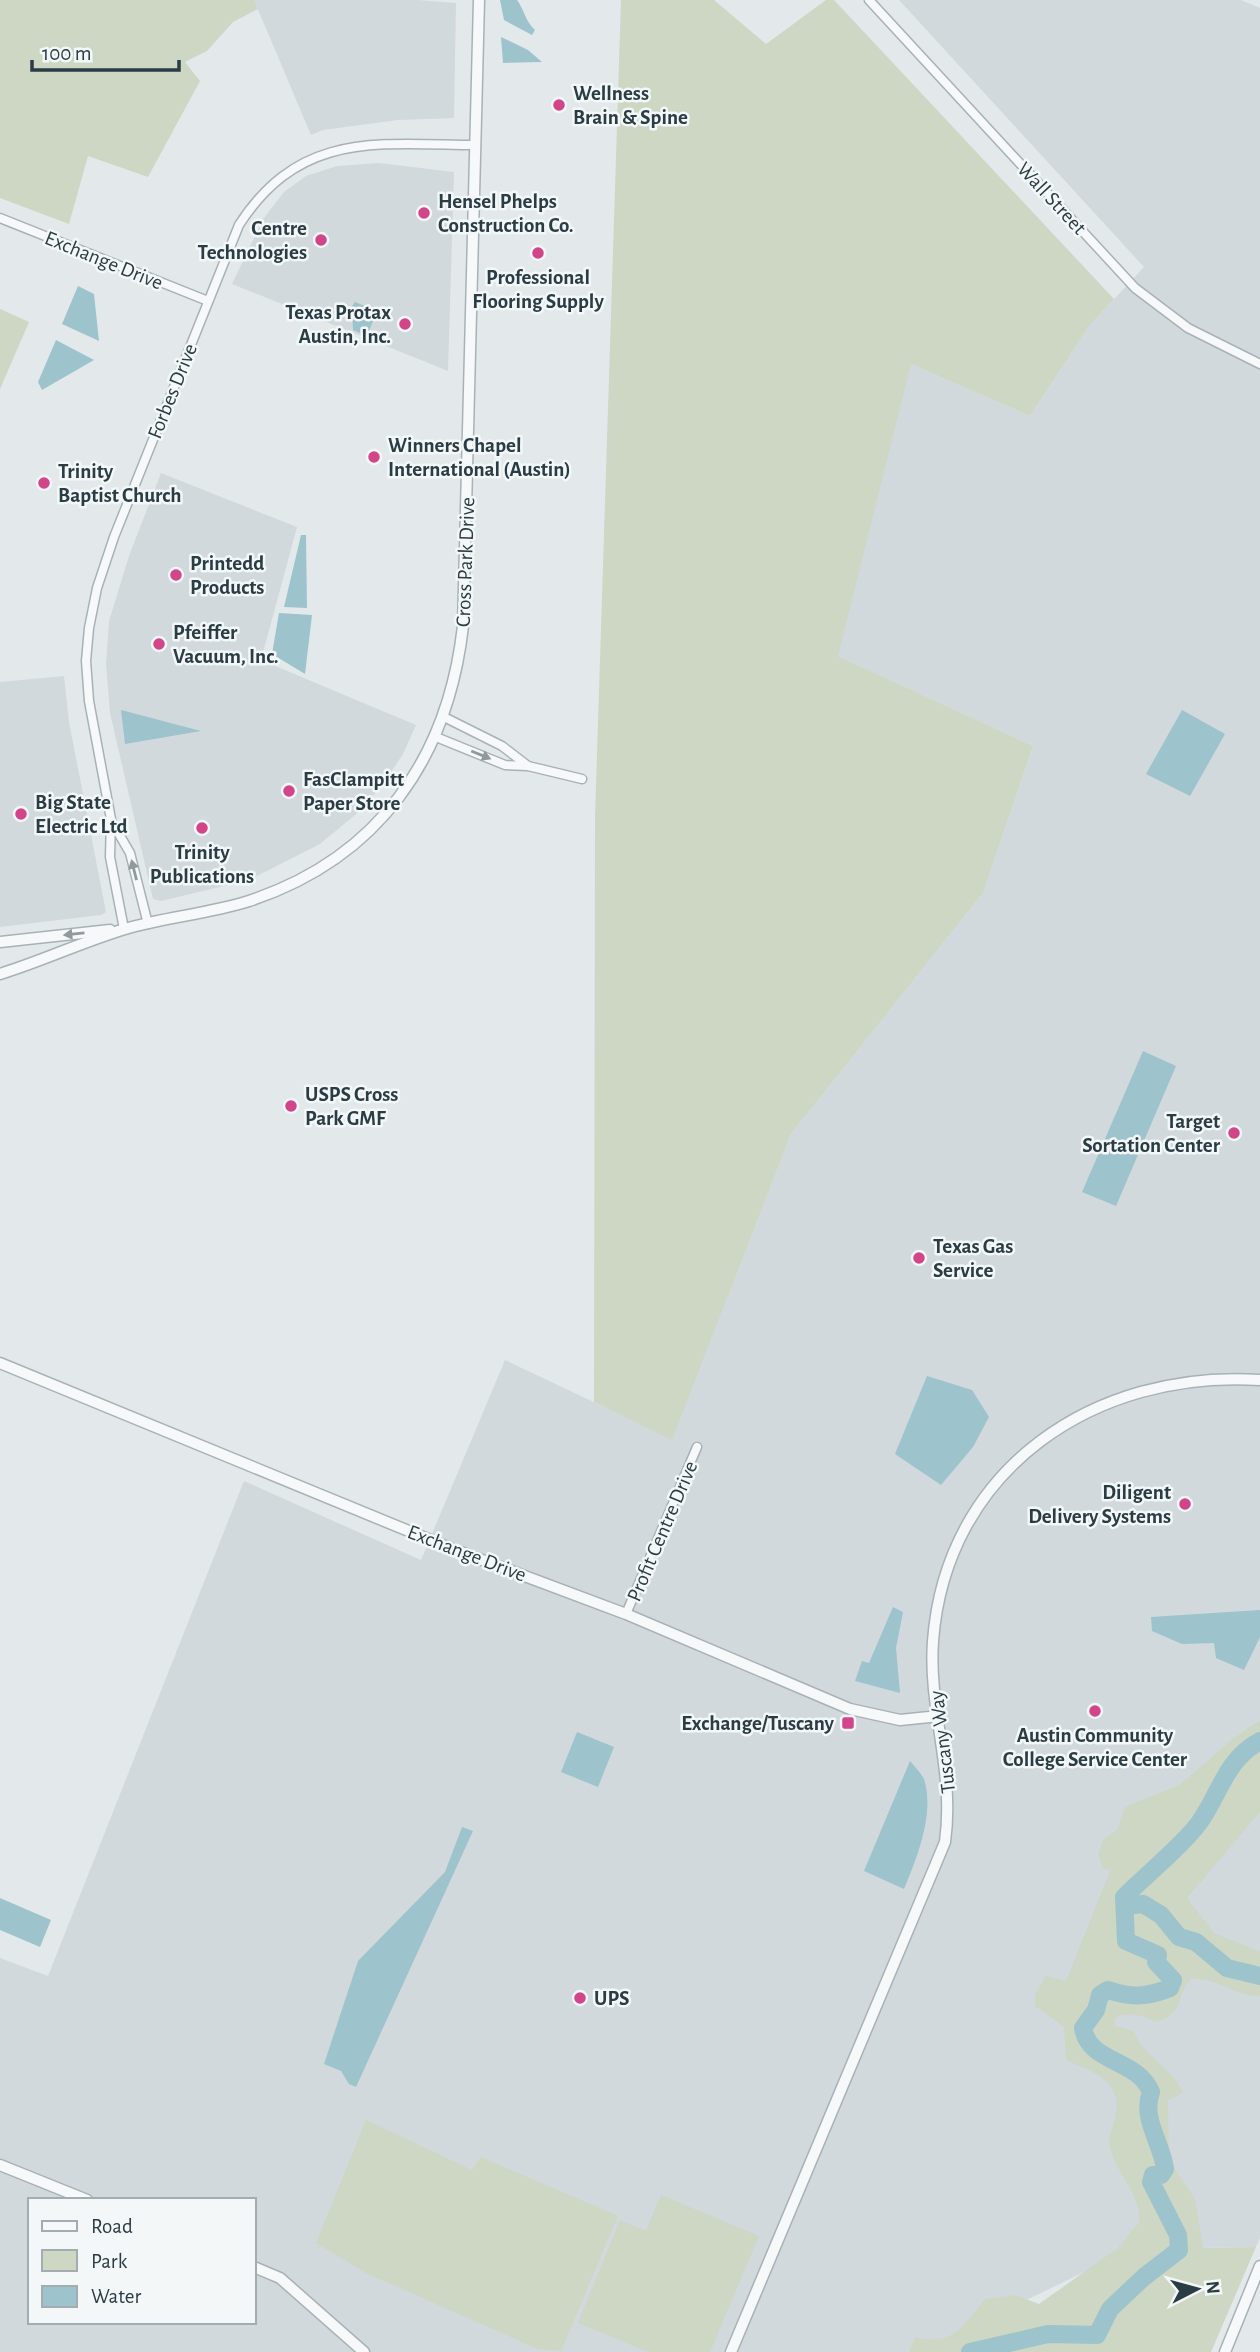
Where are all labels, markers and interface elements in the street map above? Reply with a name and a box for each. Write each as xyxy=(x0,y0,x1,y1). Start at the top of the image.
scale bar xyxy=(32,28,178,72)
text: 100 m xyxy=(42,43,92,64)
place label: Wellness Brain & Spine xyxy=(573,83,688,128)
marker: Wellness Brain & Spine xyxy=(551,97,567,113)
street label: Wall Street xyxy=(1013,158,1090,239)
place label: Hensel Phelps Construction Co. xyxy=(438,191,574,236)
marker: Hensel Phelps Construction Co. xyxy=(416,205,432,221)
place label: Centre Technologies xyxy=(197,218,307,263)
street label: Exchange Drive xyxy=(42,227,166,294)
marker: Centre Technologies xyxy=(313,232,329,248)
marker: Professional Flooring Supply xyxy=(530,245,546,261)
place label: Professional Flooring Supply xyxy=(472,267,604,312)
place label: Texas Protax Austin, Inc. xyxy=(285,302,391,347)
marker: Texas Protax Austin, Inc. xyxy=(397,316,413,332)
street label: Forbes Drive xyxy=(144,341,201,442)
place label: Winners Chapel International (Austin) xyxy=(388,435,571,480)
marker: Winners Chapel International (Austin) xyxy=(366,449,382,465)
place label: Trinity Baptist Church xyxy=(58,461,182,506)
marker: Trinity Baptist Church xyxy=(36,475,52,491)
street label: Cross Park Drive xyxy=(453,497,478,627)
place label: Printedd Products xyxy=(190,553,264,598)
marker: Printedd Products xyxy=(168,567,184,583)
place label: Pfeiffer Vacuum, Inc. xyxy=(173,622,279,667)
marker: Pfeiffer Vacuum, Inc. xyxy=(151,636,167,652)
one-way arrow xyxy=(471,749,492,760)
place label: FasClampitt Paper Store xyxy=(303,769,404,814)
marker: FasClampitt Paper Store xyxy=(281,783,297,799)
place label: Big State Electric Ltd xyxy=(35,792,128,837)
marker: Big State Electric Ltd xyxy=(13,806,29,822)
marker: Trinity Publications xyxy=(194,820,210,836)
place label: Trinity Publications xyxy=(150,842,254,887)
one-way arrow xyxy=(128,858,139,880)
one-way arrow xyxy=(63,929,85,940)
place label: USPS Cross Park GMF xyxy=(305,1084,398,1129)
marker: USPS Cross Park GMF xyxy=(283,1098,299,1114)
place label: Target Sortation Center xyxy=(1082,1111,1221,1156)
marker: Target Sortation Center xyxy=(1226,1125,1242,1141)
place label: Texas Gas Service xyxy=(933,1236,1013,1281)
marker: Texas Gas Service xyxy=(911,1250,927,1266)
street label: Profit Centre Drive xyxy=(623,1458,702,1605)
place label: Diligent Delivery Systems xyxy=(1028,1482,1171,1527)
marker: Diligent Delivery Systems xyxy=(1177,1496,1193,1512)
street label: Exchange Drive xyxy=(405,1521,529,1586)
street label: Tuscany Way xyxy=(926,1689,959,1795)
marker: Austin Community College Service Center xyxy=(1087,1703,1103,1719)
place label: Exchange/Tuscany xyxy=(681,1713,835,1734)
marker: Exchange/Tuscany xyxy=(840,1715,856,1731)
place label: Austin Community College Service Center xyxy=(1003,1725,1188,1770)
place label: UPS xyxy=(594,1988,629,2009)
marker: UPS xyxy=(572,1990,588,2006)
legend xyxy=(28,2198,256,2324)
text: Road xyxy=(91,2216,133,2237)
text: Park xyxy=(91,2251,128,2272)
north arrow xyxy=(1162,2254,1232,2324)
text: N xyxy=(1202,2280,1223,2295)
text: Water xyxy=(91,2286,141,2307)

